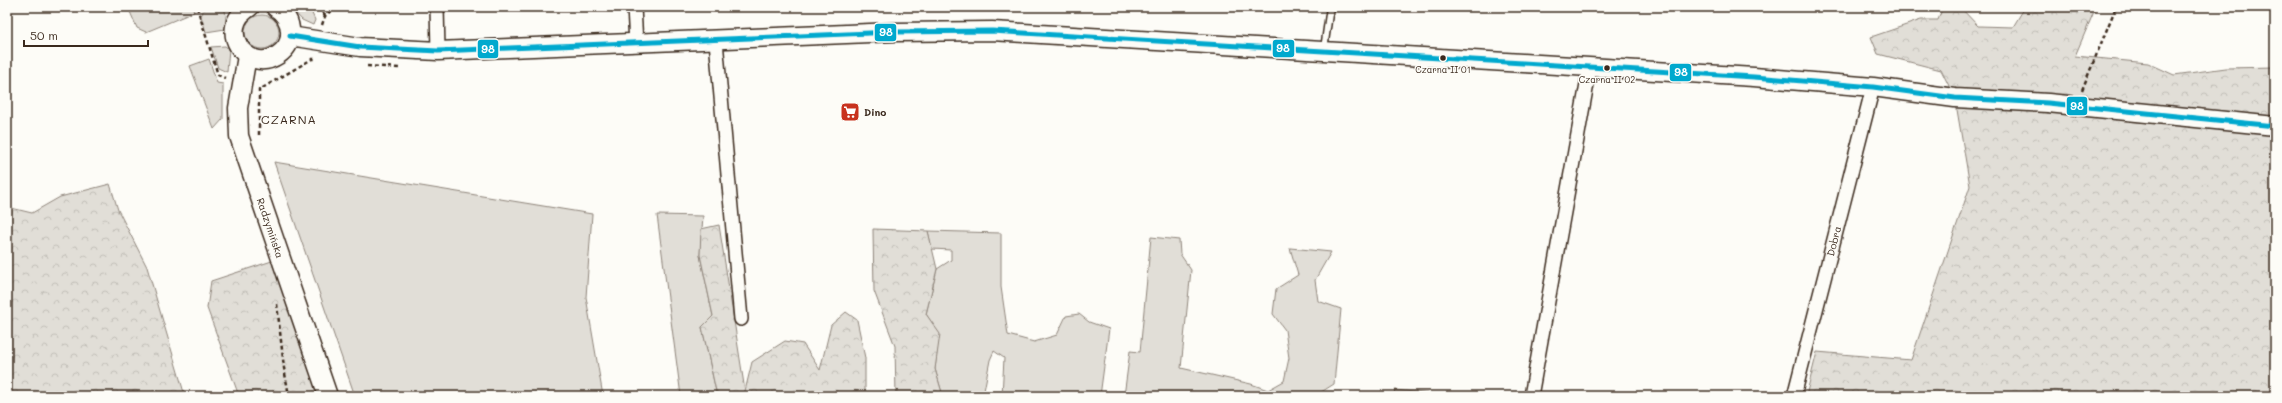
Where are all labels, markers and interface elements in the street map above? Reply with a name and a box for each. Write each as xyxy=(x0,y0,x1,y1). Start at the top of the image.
scale bar xyxy=(24,22,148,48)
line badge: 98 xyxy=(874,23,897,42)
text: 98 xyxy=(879,24,893,39)
text: 50 m xyxy=(30,27,58,43)
line badge: 98 xyxy=(477,39,499,59)
line badge: 98 xyxy=(1272,39,1295,58)
text: 98 xyxy=(1276,40,1290,55)
text: 98 xyxy=(481,41,495,56)
marker: Czarna II 01 xyxy=(1438,53,1448,63)
marker: Czarna II 02 xyxy=(1602,63,1612,73)
line badge: 98 xyxy=(1669,63,1692,82)
place label: Czarna II 01 xyxy=(1415,64,1471,75)
text: 98 xyxy=(1674,64,1688,79)
place label: Czarna II 02 xyxy=(1579,74,1635,85)
line badge: 98 xyxy=(2066,96,2088,116)
text: 98 xyxy=(2070,98,2084,113)
supermarket icon: Dino xyxy=(839,101,861,123)
place label: Dino xyxy=(864,105,886,119)
district label: CZARNA xyxy=(261,111,317,127)
street label: Radzymińska xyxy=(254,196,287,260)
street label: Dobra xyxy=(1823,225,1844,257)

